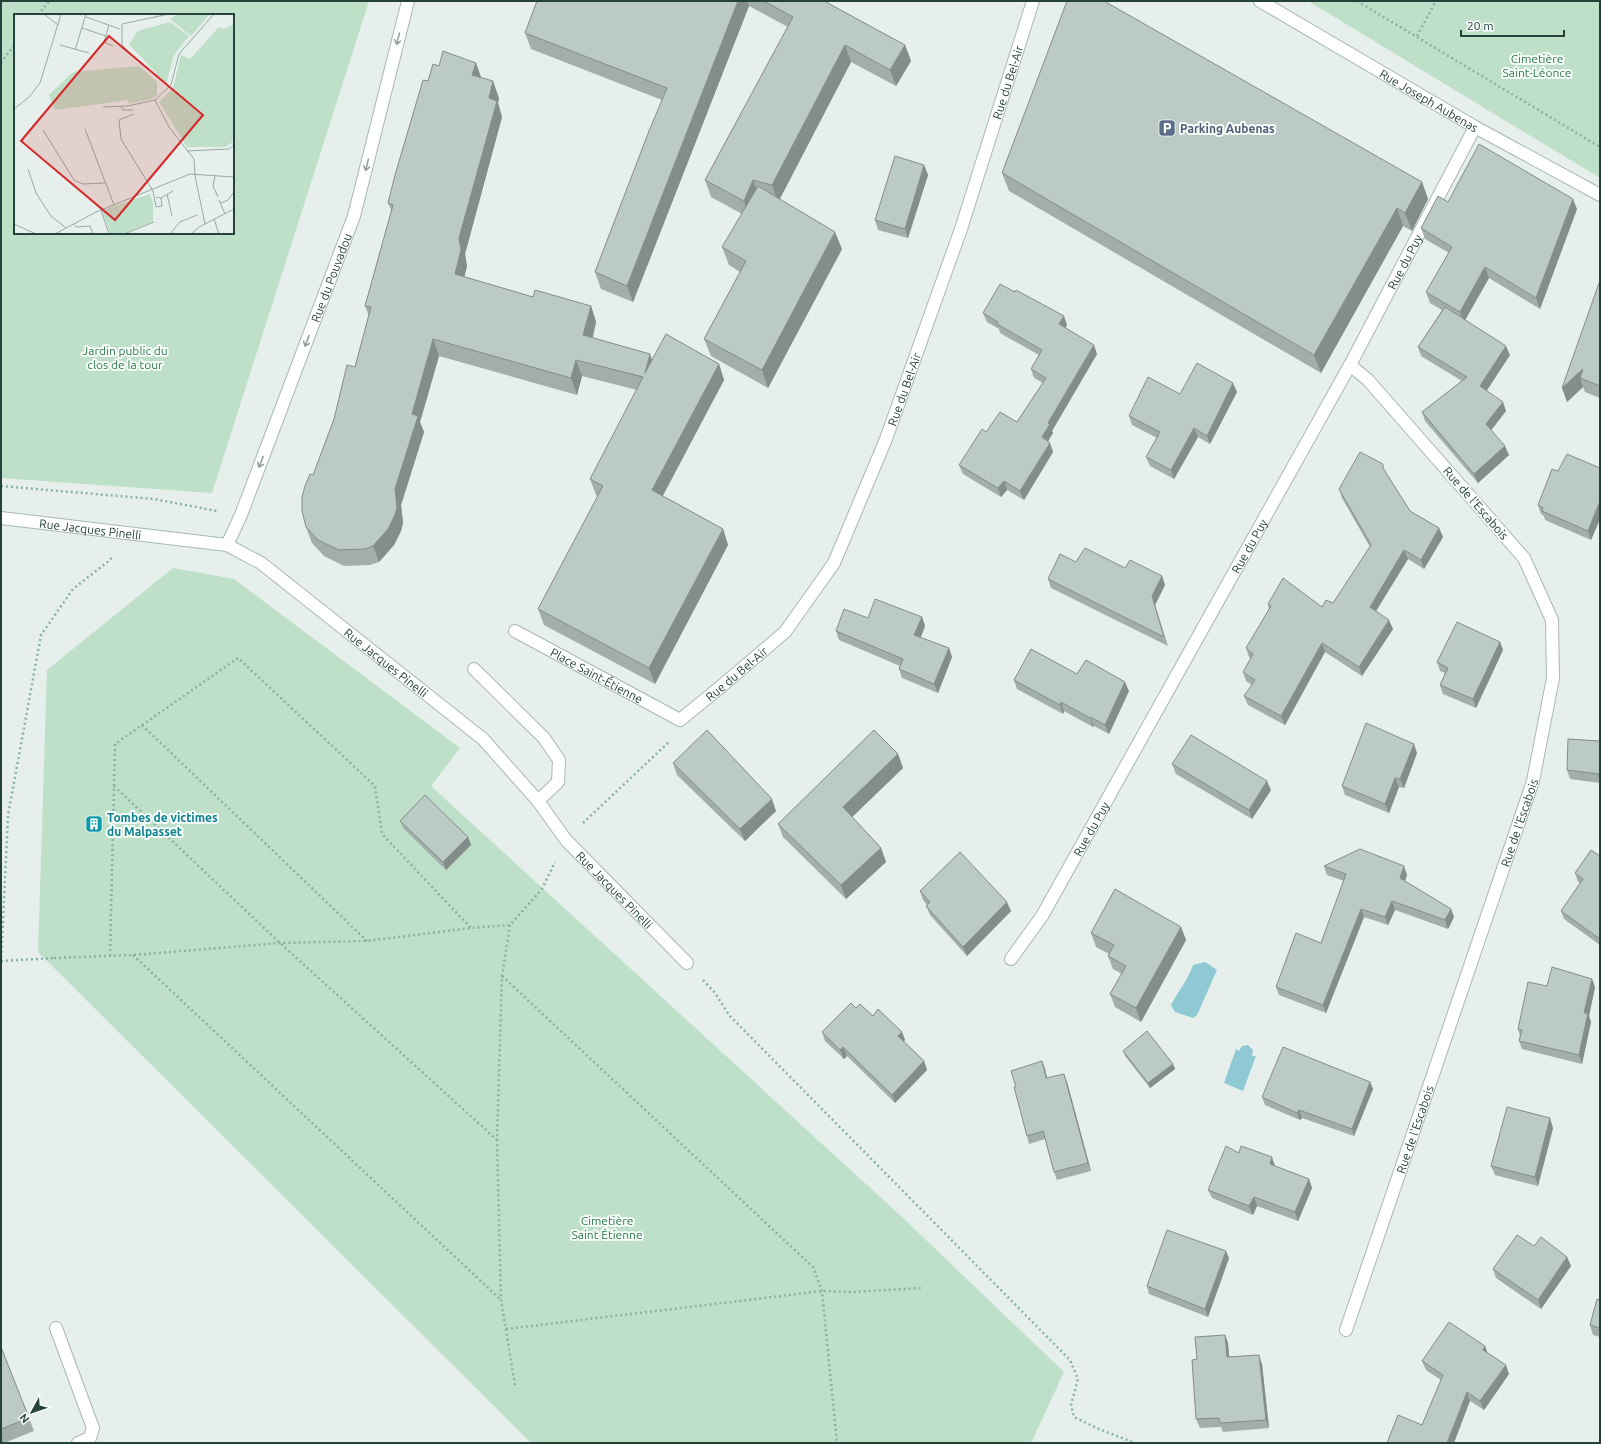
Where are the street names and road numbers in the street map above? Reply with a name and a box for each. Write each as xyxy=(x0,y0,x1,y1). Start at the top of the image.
street label: Rue du Bel-Air xyxy=(990,43,1025,121)
street label: Rue Joseph Aubenas xyxy=(1378,66,1480,134)
street label: Rue du Pouvadou xyxy=(308,231,353,324)
street label: Rue du Puy xyxy=(1385,232,1424,291)
street label: Rue du Bel-Air xyxy=(885,351,923,427)
street label: Rue de l'Escabois xyxy=(1441,464,1511,542)
street label: Rue Jacques Pinelli xyxy=(39,516,142,541)
street label: Rue du Puy xyxy=(1229,516,1269,575)
street label: Rue Jacques Pinelli xyxy=(342,625,431,699)
street label: Rue du Bel-Air xyxy=(703,643,770,703)
street label: Place Saint-Étienne xyxy=(548,645,645,705)
street label: Rue de l'Escabois xyxy=(1498,777,1540,868)
street label: Rue du Puy xyxy=(1070,799,1111,858)
street label: Rue Jacques Pinelli xyxy=(574,849,656,931)
street label: Rue de l'Escabois xyxy=(1393,1084,1435,1175)

